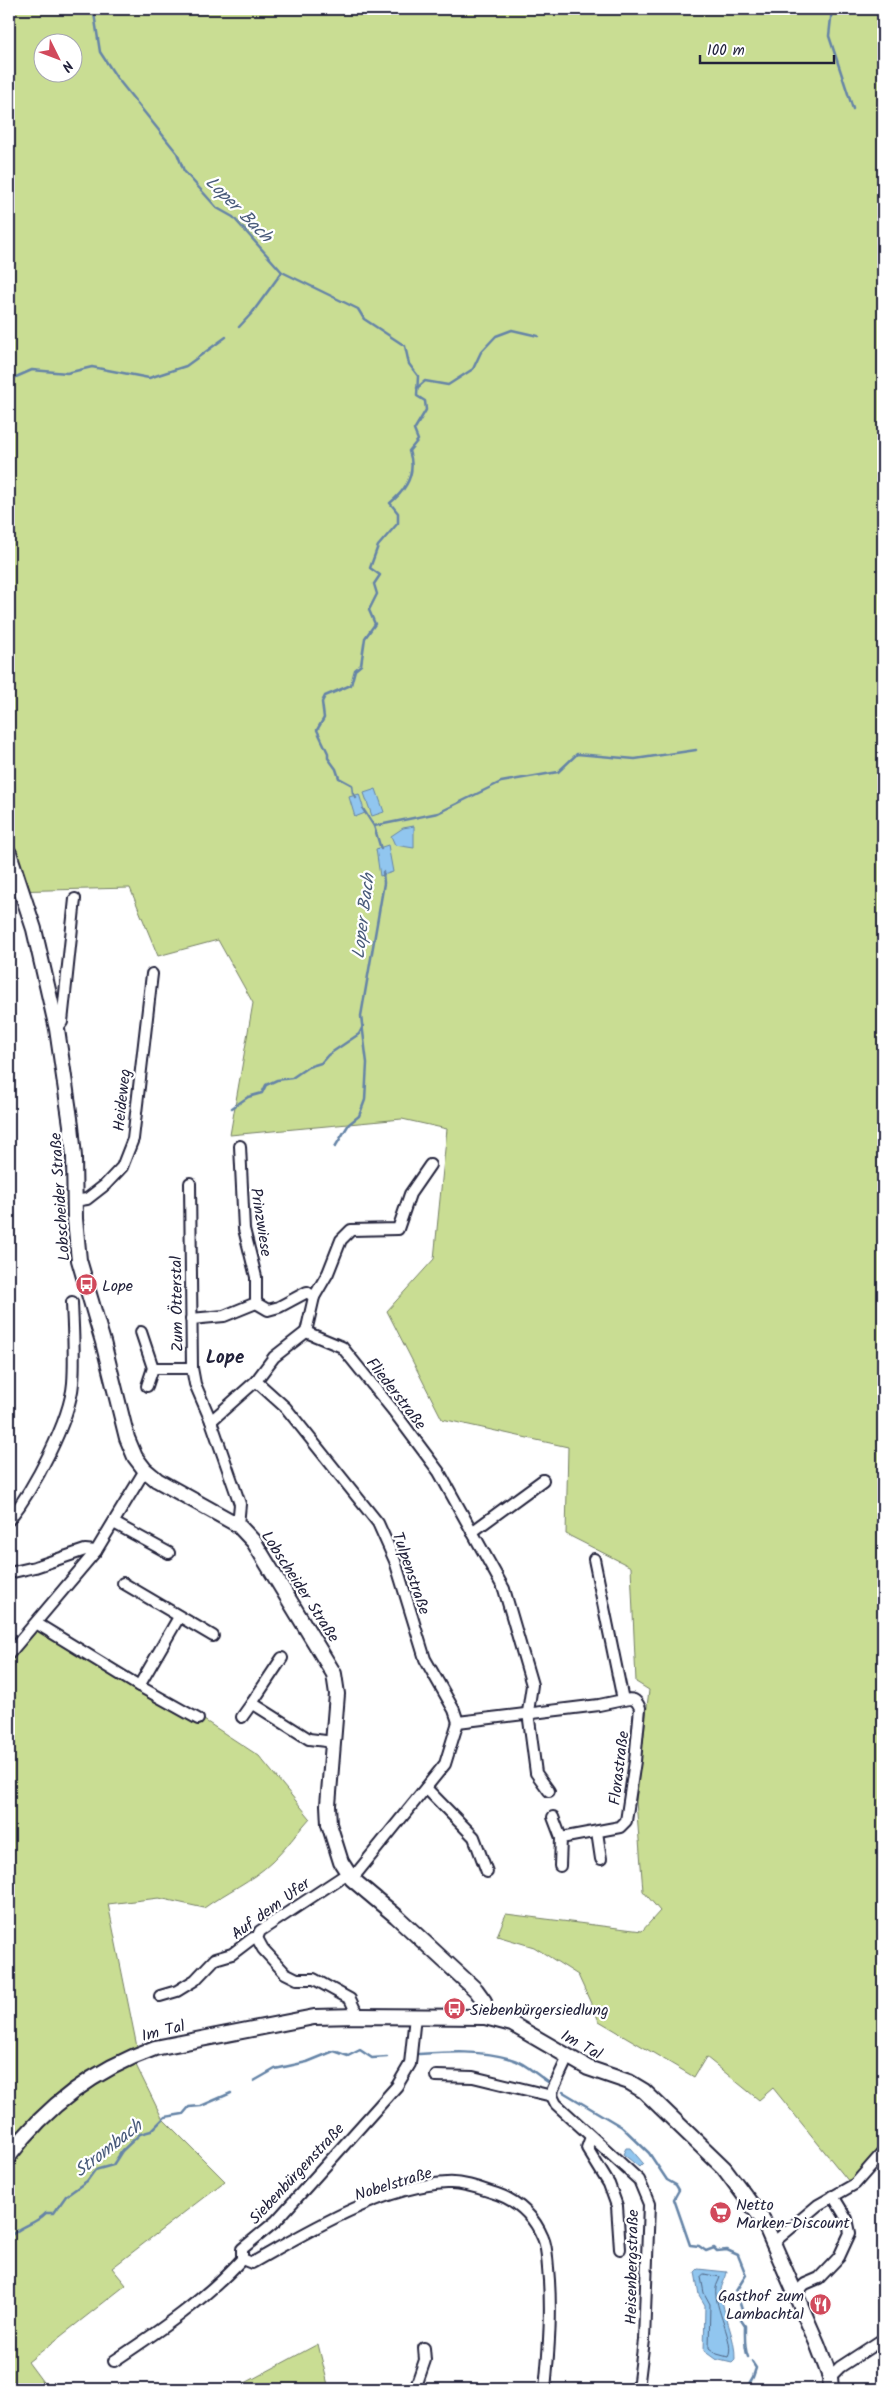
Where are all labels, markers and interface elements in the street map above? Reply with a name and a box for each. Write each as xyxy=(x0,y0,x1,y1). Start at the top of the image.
north arrow xyxy=(32,32,82,82)
scale bar xyxy=(700,32,833,64)
text: 100 m xyxy=(707,39,745,63)
text: N xyxy=(56,55,78,77)
water label: Loper Bach xyxy=(197,170,279,251)
water label: Loper Bach xyxy=(345,871,384,960)
street label: Heideweg xyxy=(107,1068,138,1133)
street label: Lobscheider Straße xyxy=(44,1132,77,1262)
street label: Prinzwiese xyxy=(243,1186,278,1258)
street label: Zum Ötterstal xyxy=(164,1256,191,1352)
bus stop icon: Lope xyxy=(74,1273,98,1297)
place label: Lope xyxy=(102,1274,133,1299)
district label: Lope xyxy=(206,1343,244,1373)
street label: Fliederstraße xyxy=(359,1352,432,1436)
street label: Lobscheider Straße xyxy=(254,1526,345,1648)
street label: Tulpenstraße xyxy=(385,1529,436,1618)
street label: Florastraße xyxy=(603,1730,636,1807)
street label: Auf dem Ufer xyxy=(226,1871,317,1946)
bus stop icon: Siebenbürgersiedlung xyxy=(442,1997,466,2021)
place label: Siebenbürgersiedlung xyxy=(470,1998,609,2023)
street label: Im Tal xyxy=(139,2014,188,2049)
street label: Im Tal xyxy=(556,2024,607,2067)
water label: Strombach xyxy=(68,2112,151,2185)
street label: Siebenbürgenstraße xyxy=(243,2118,351,2230)
street label: Nobelstraße xyxy=(352,2161,435,2208)
place label: Netto Marken-Discount xyxy=(736,2193,851,2236)
supermarket icon: Netto Marken-Discount xyxy=(708,2201,732,2225)
street label: Heisenbergstraße xyxy=(619,2209,646,2325)
place label: Gasthof zum Lambachtal xyxy=(718,2284,804,2327)
restaurant icon: Gasthof zum Lambachtal xyxy=(808,2292,832,2316)

